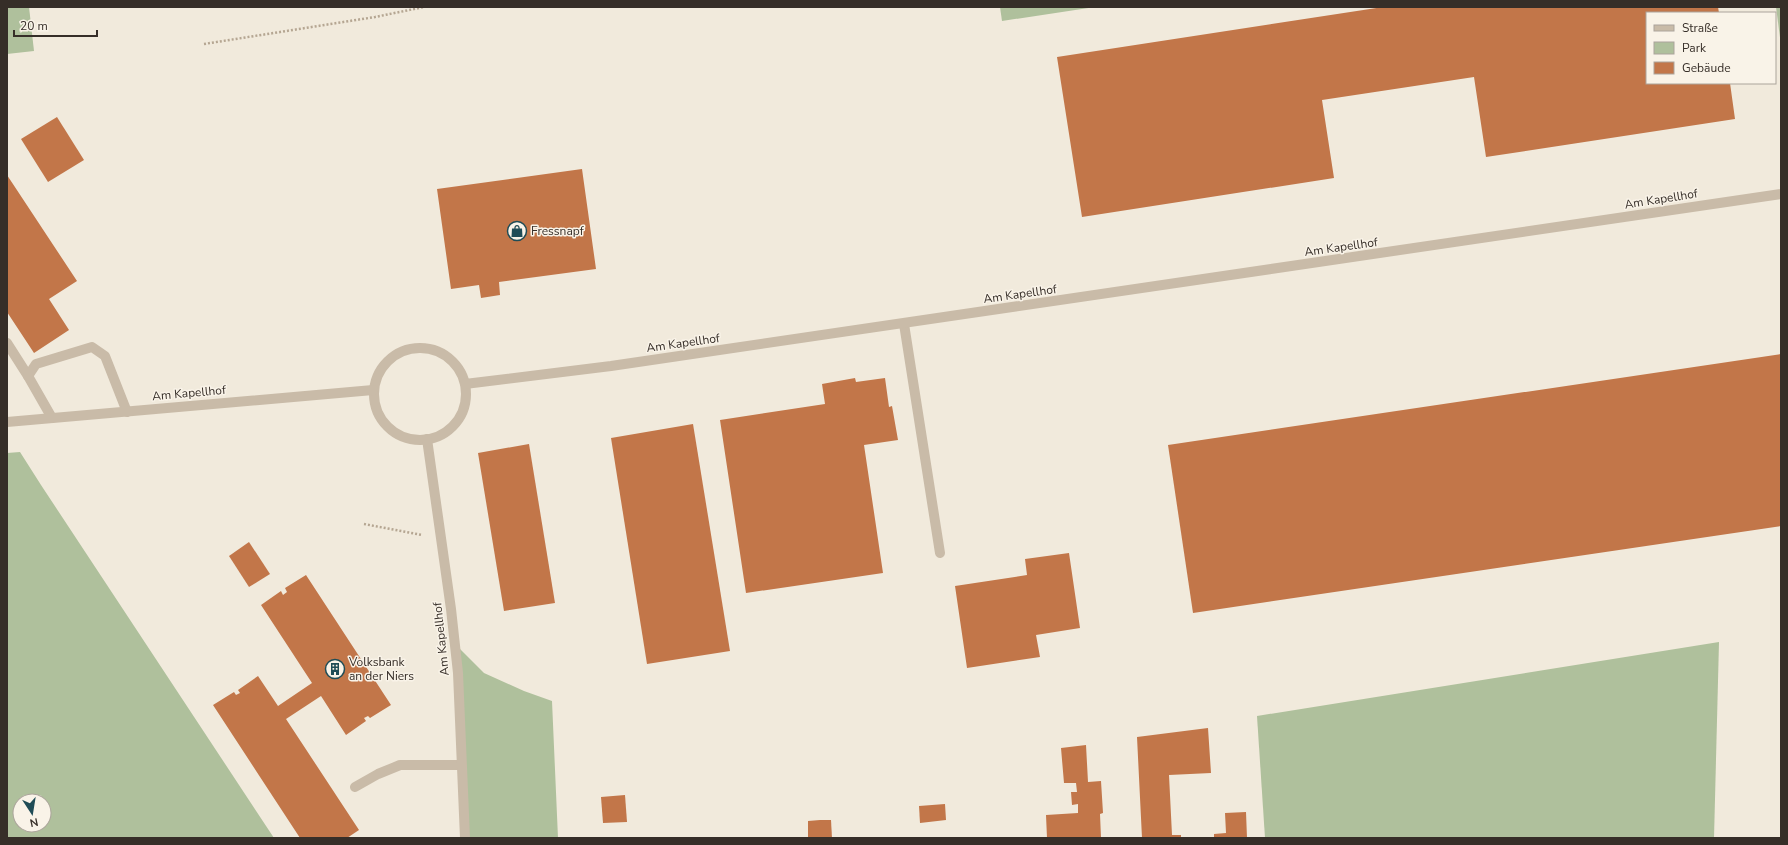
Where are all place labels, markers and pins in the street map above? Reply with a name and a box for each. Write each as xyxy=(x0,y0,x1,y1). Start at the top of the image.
shop icon: Fressnapf xyxy=(506,220,528,242)
place label: Fressnapf xyxy=(531,223,585,239)
place label: Volksbank an der Niers xyxy=(348,654,414,684)
building icon: Volksbank an der Niers xyxy=(324,658,346,680)

